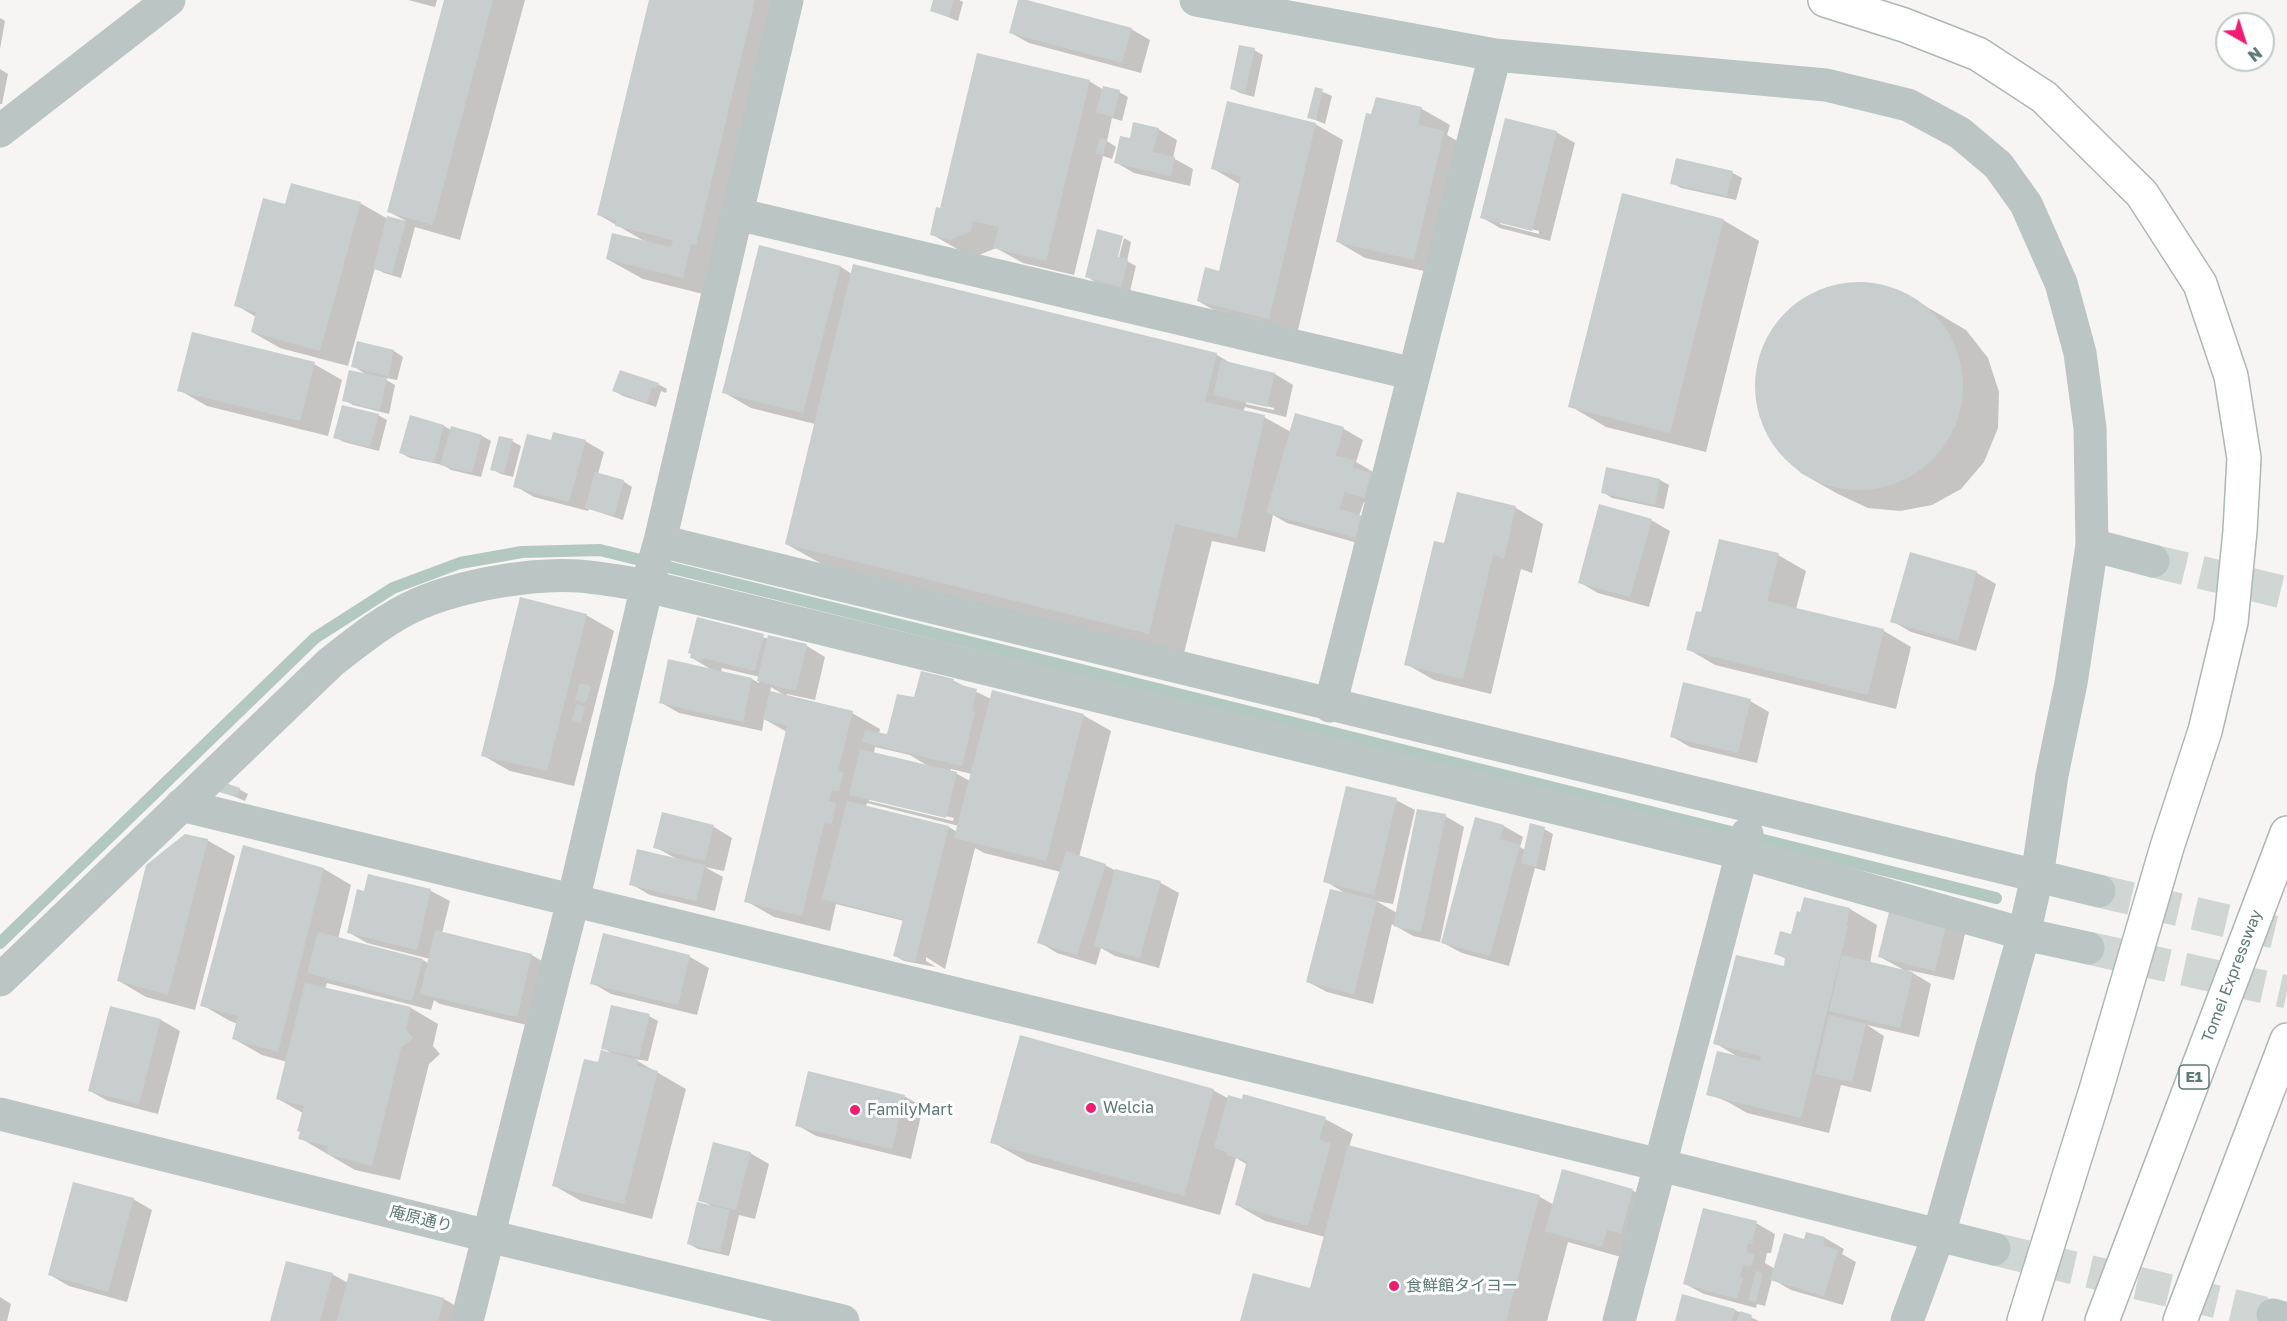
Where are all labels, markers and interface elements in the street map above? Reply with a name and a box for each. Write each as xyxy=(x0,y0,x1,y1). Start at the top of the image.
north arrow xyxy=(2215,12,2275,72)
text: N xyxy=(2244,43,2266,66)
street label: Tomei Expressway xyxy=(2198,907,2266,1045)
road number: E1 xyxy=(2179,1065,2209,1089)
place label: Welcia xyxy=(1103,1098,1154,1118)
place label: FamilyMart xyxy=(867,1100,953,1120)
marker: Welcia xyxy=(1084,1101,1098,1115)
marker: FamilyMart xyxy=(848,1103,862,1117)
street label: 庵原通り xyxy=(388,1202,454,1236)
place label: 食鮮館タイヨー xyxy=(1406,1276,1518,1296)
marker: 食鮮館タイヨー xyxy=(1387,1279,1401,1293)

